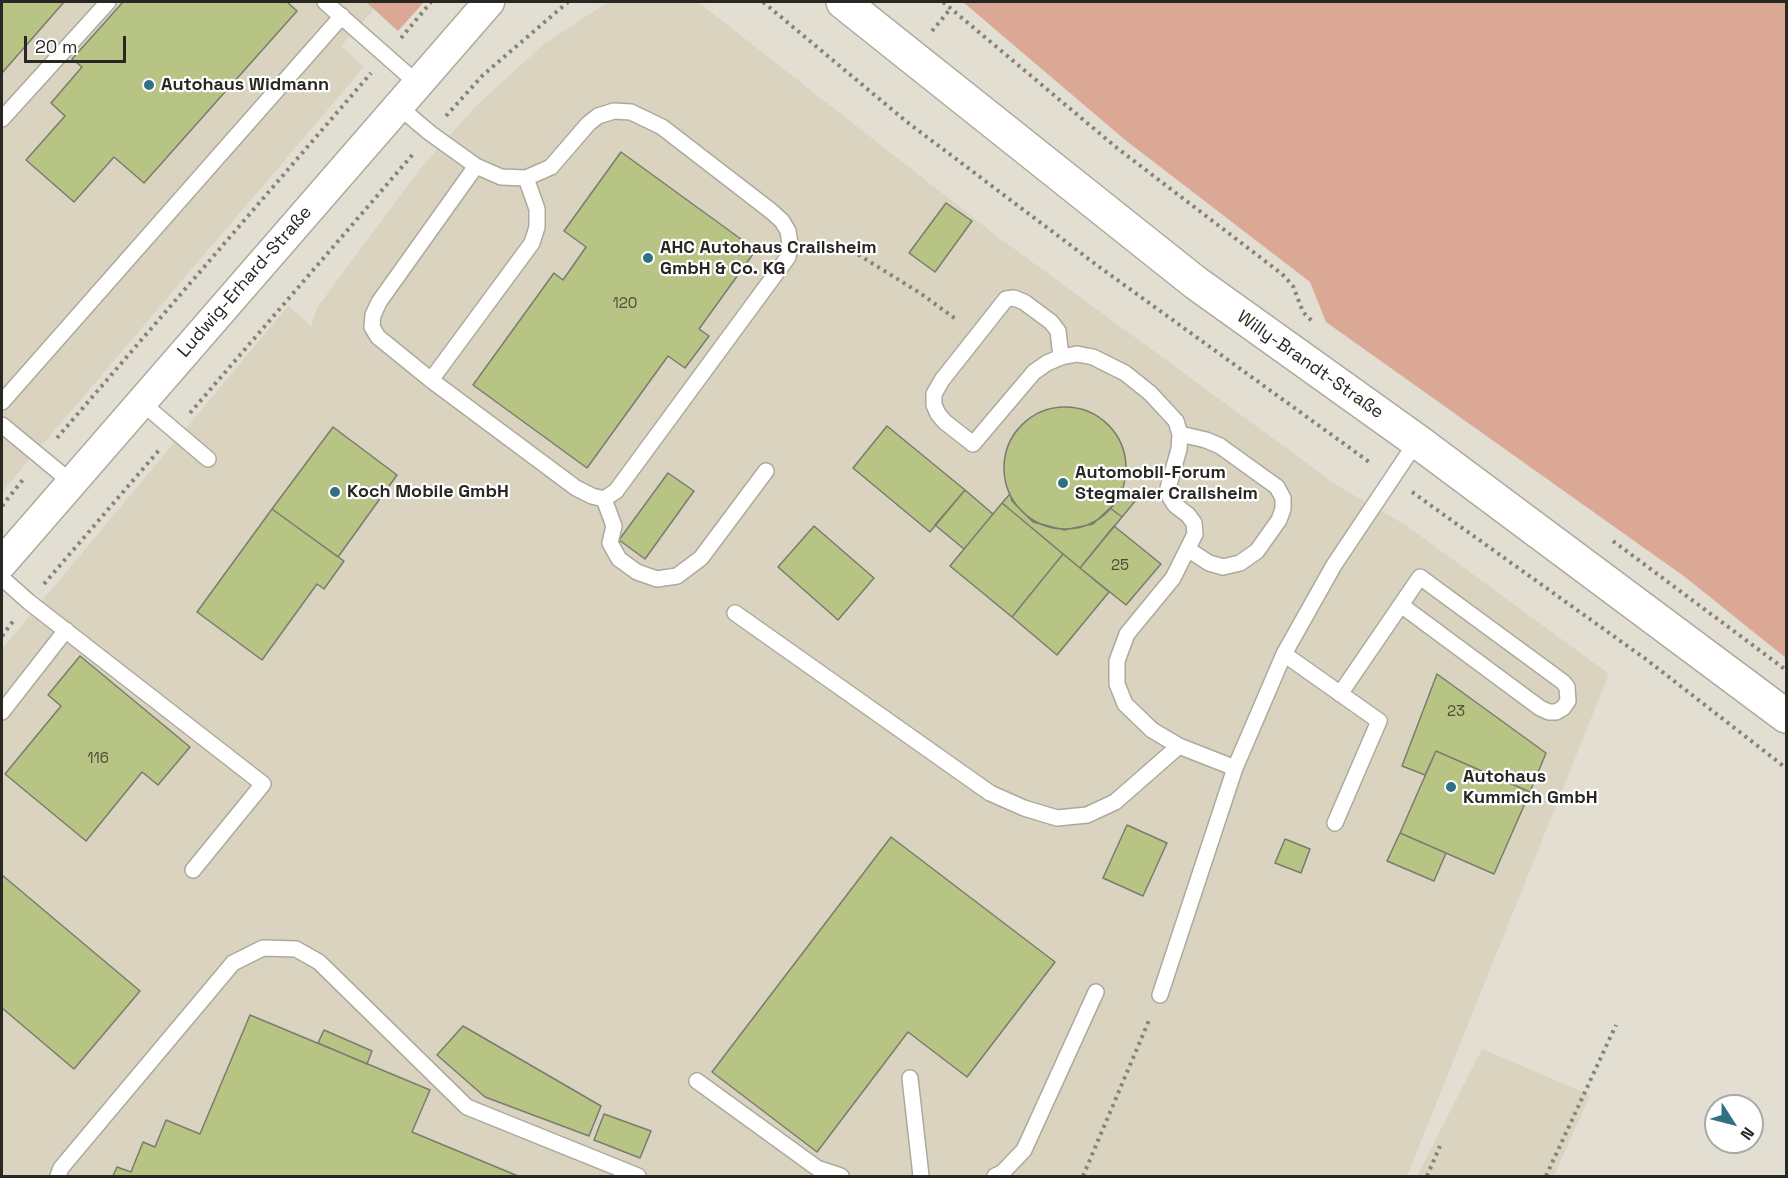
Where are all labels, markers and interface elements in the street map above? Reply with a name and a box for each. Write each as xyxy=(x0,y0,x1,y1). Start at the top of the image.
scale bar xyxy=(27,24,129,62)
text: 20 m xyxy=(35,35,78,58)
place label: Autohaus Widmann xyxy=(161,74,329,96)
marker: Autohaus Widmann xyxy=(142,78,156,92)
street label: Ludwig-Erhard-Straße xyxy=(173,202,317,362)
place label: AHC Autohaus Crailsheim GmbH & Co. KG xyxy=(660,237,877,280)
marker: AHC Autohaus Crailsheim GmbH & Co. KG xyxy=(641,251,655,265)
house number: 120 xyxy=(613,295,637,313)
street label: Willy-Brandt-Straße xyxy=(1233,306,1387,424)
place label: Automobil-Forum Stegmaier Crailsheim xyxy=(1075,462,1258,504)
marker: Automobil-Forum Stegmaier Crailsheim xyxy=(1056,476,1070,490)
place label: Koch Mobile GmbH xyxy=(347,481,509,503)
marker: Koch Mobile GmbH xyxy=(328,485,342,499)
house number: 25 xyxy=(1111,557,1129,575)
house number: 23 xyxy=(1447,703,1465,721)
house number: 116 xyxy=(87,750,109,768)
place label: Autohaus Kummich GmbH xyxy=(1463,766,1597,808)
marker: Autohaus Kummich GmbH xyxy=(1444,780,1458,794)
north arrow xyxy=(1704,1094,1764,1154)
text: N xyxy=(1736,1123,1759,1144)

